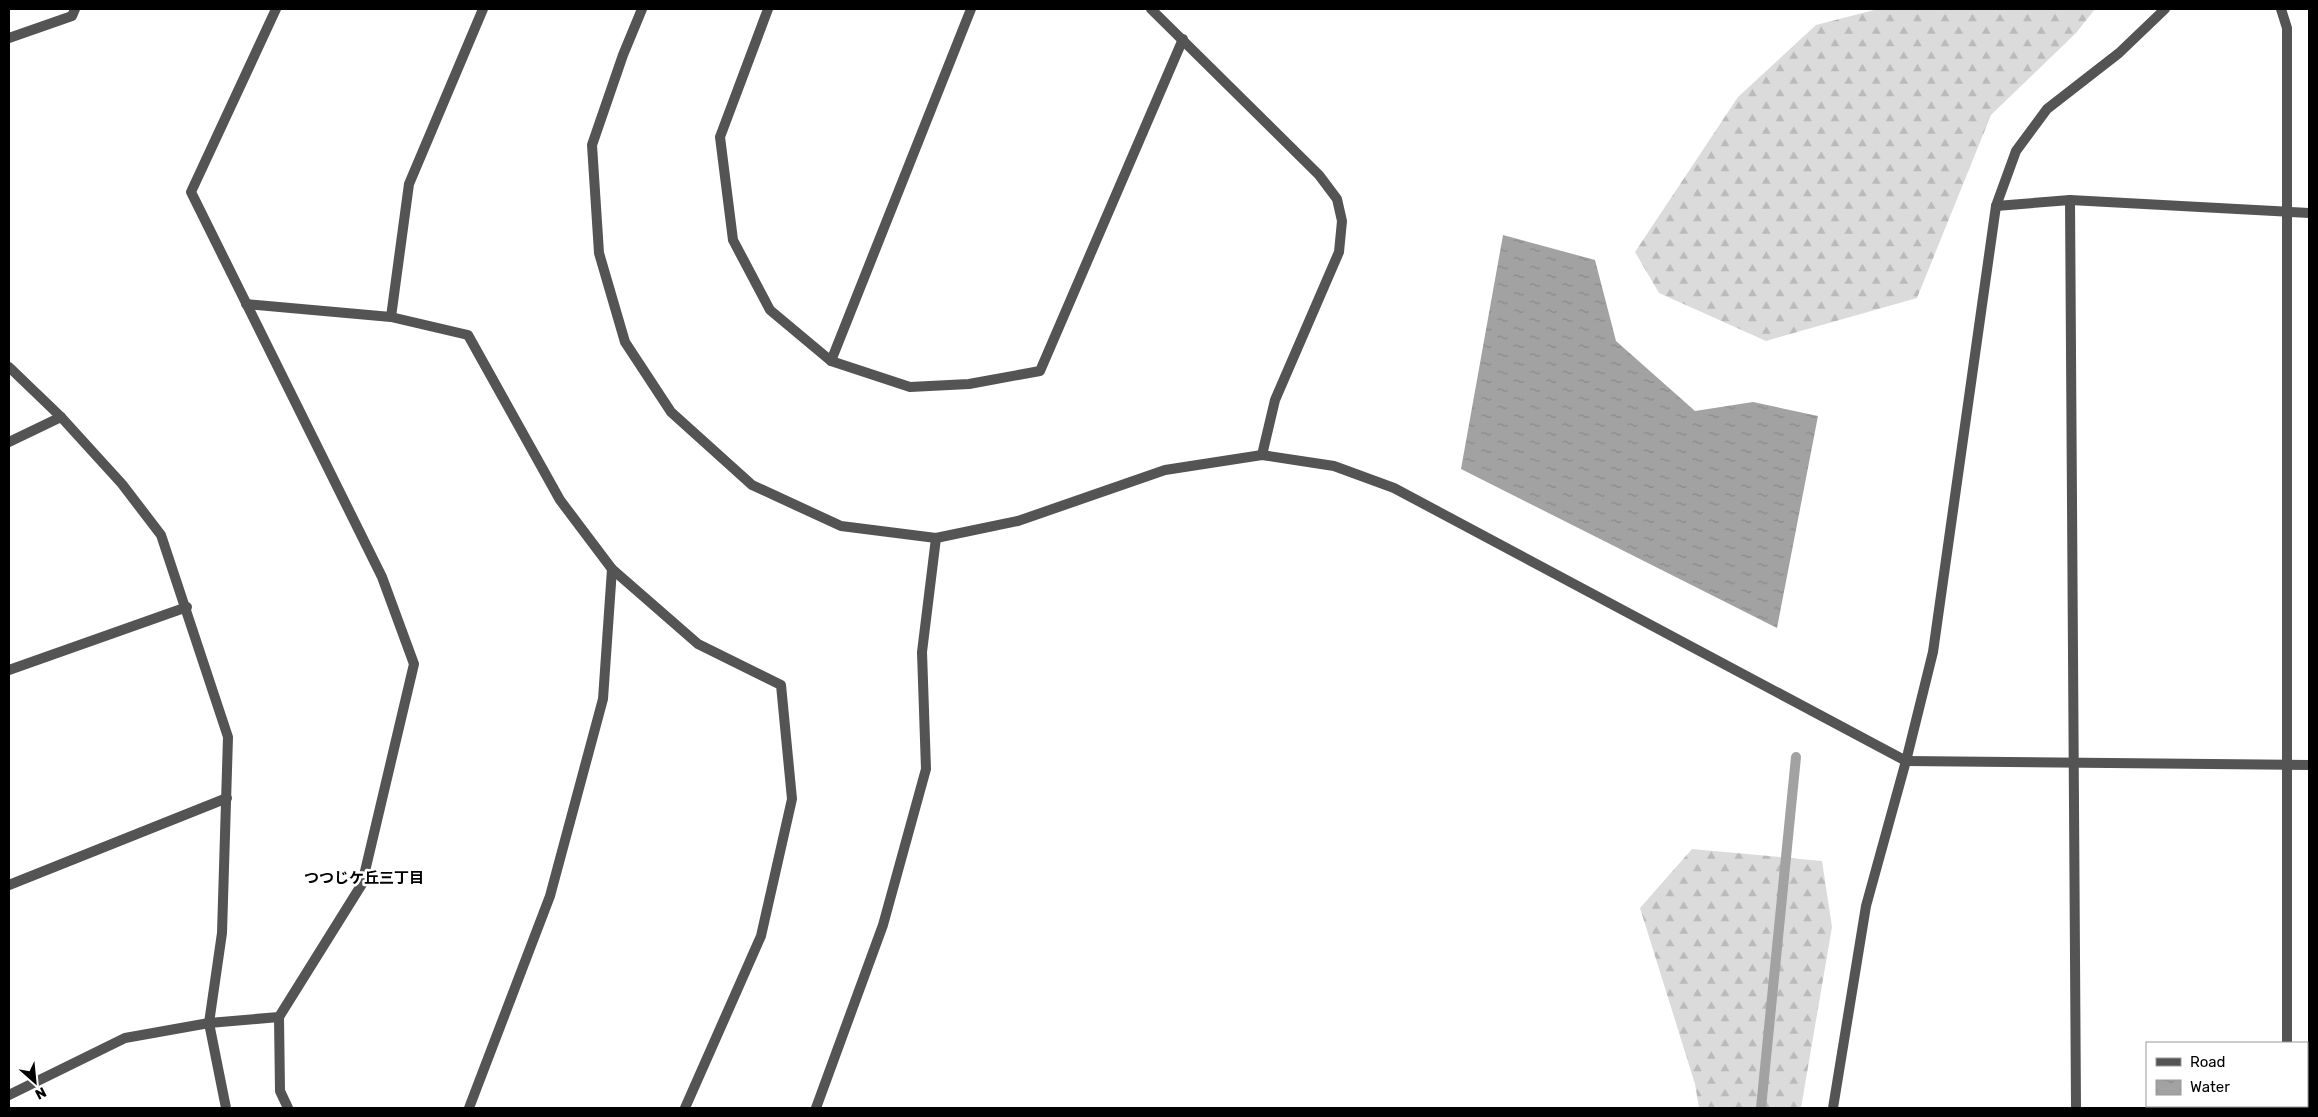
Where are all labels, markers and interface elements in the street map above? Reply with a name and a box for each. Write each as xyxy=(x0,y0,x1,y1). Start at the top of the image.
district label: つつじケ丘三丁目 xyxy=(304,869,424,887)
legend xyxy=(2146,1042,2308,1107)
text: Road xyxy=(2190,1053,2226,1071)
north arrow xyxy=(10,1057,60,1107)
text: Water xyxy=(2190,1078,2230,1096)
text: N xyxy=(32,1083,49,1103)

